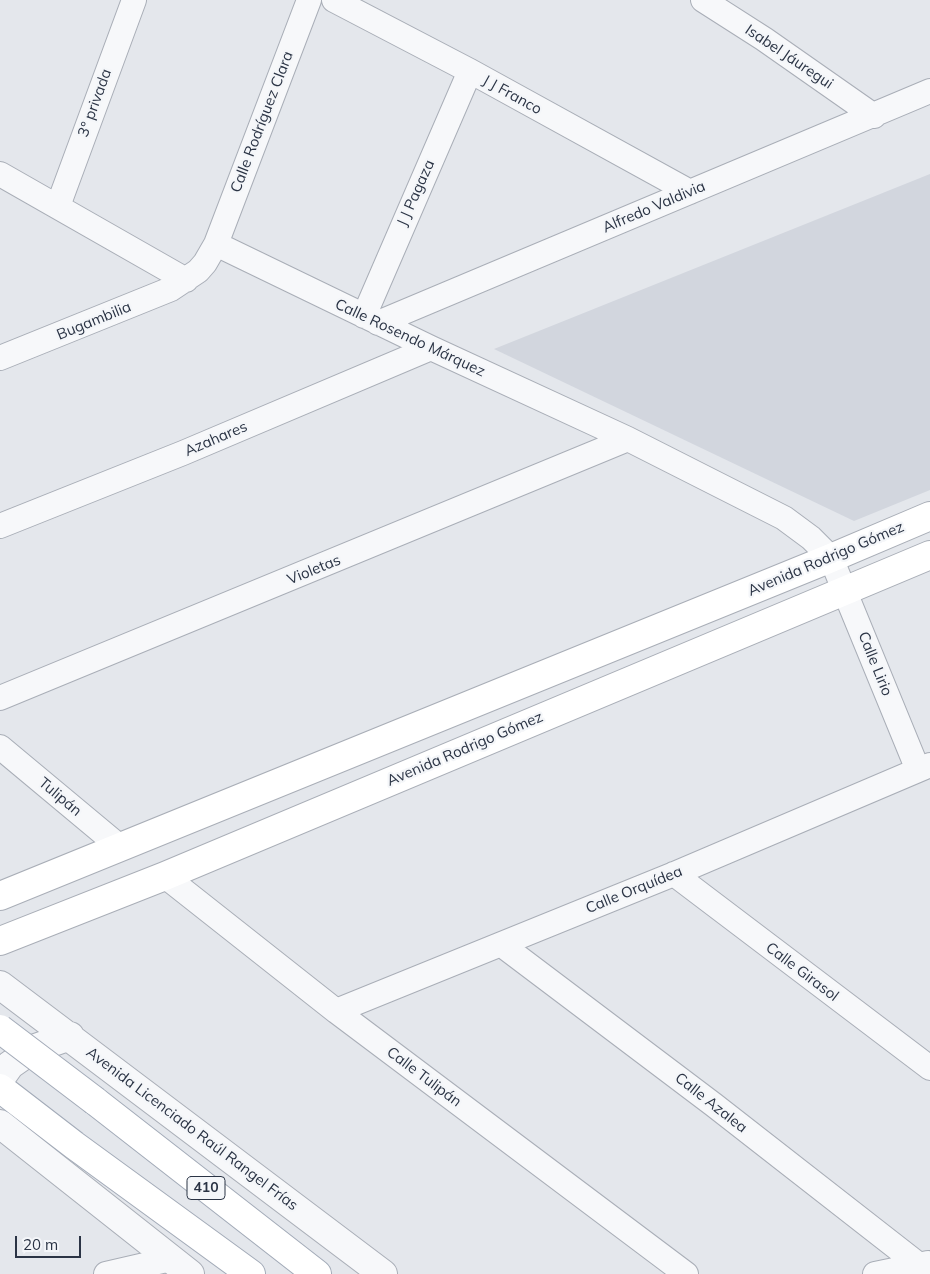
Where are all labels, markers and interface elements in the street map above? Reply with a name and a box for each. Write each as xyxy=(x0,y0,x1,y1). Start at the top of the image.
street label: Isabel Jáuregui xyxy=(742,21,836,93)
street label: Calle Rodríguez Clara xyxy=(227,49,297,195)
street label: 3° privada xyxy=(74,66,116,140)
street label: J J Franco xyxy=(479,71,545,119)
street label: J J Pagaza xyxy=(393,157,439,229)
street label: Alfredo Valdivia xyxy=(600,177,708,237)
street label: Calle Rosendo Márquez xyxy=(332,295,488,381)
street label: Bugambilia xyxy=(54,298,134,344)
street label: Azahares xyxy=(182,418,250,460)
street label: Avenida Rodrigo Gómez xyxy=(745,518,907,600)
street label: Violetas xyxy=(285,551,343,589)
street label: Calle Lirio xyxy=(854,629,896,699)
street label: Avenida Rodrigo Gómez xyxy=(384,708,546,790)
street label: Tulipán xyxy=(35,774,85,820)
street label: Calle Orquídea xyxy=(583,862,685,918)
street label: Calle Girasol xyxy=(762,939,842,1005)
street label: Avenida Licenciado Raúl Rangel Frías xyxy=(83,1043,301,1215)
street label: Calle Tulipán xyxy=(383,1043,465,1111)
street label: Calle Azalea xyxy=(671,1069,751,1137)
road number: 410 xyxy=(187,1176,225,1200)
scale bar xyxy=(18,1226,84,1258)
text: 20 m xyxy=(23,1235,58,1254)

